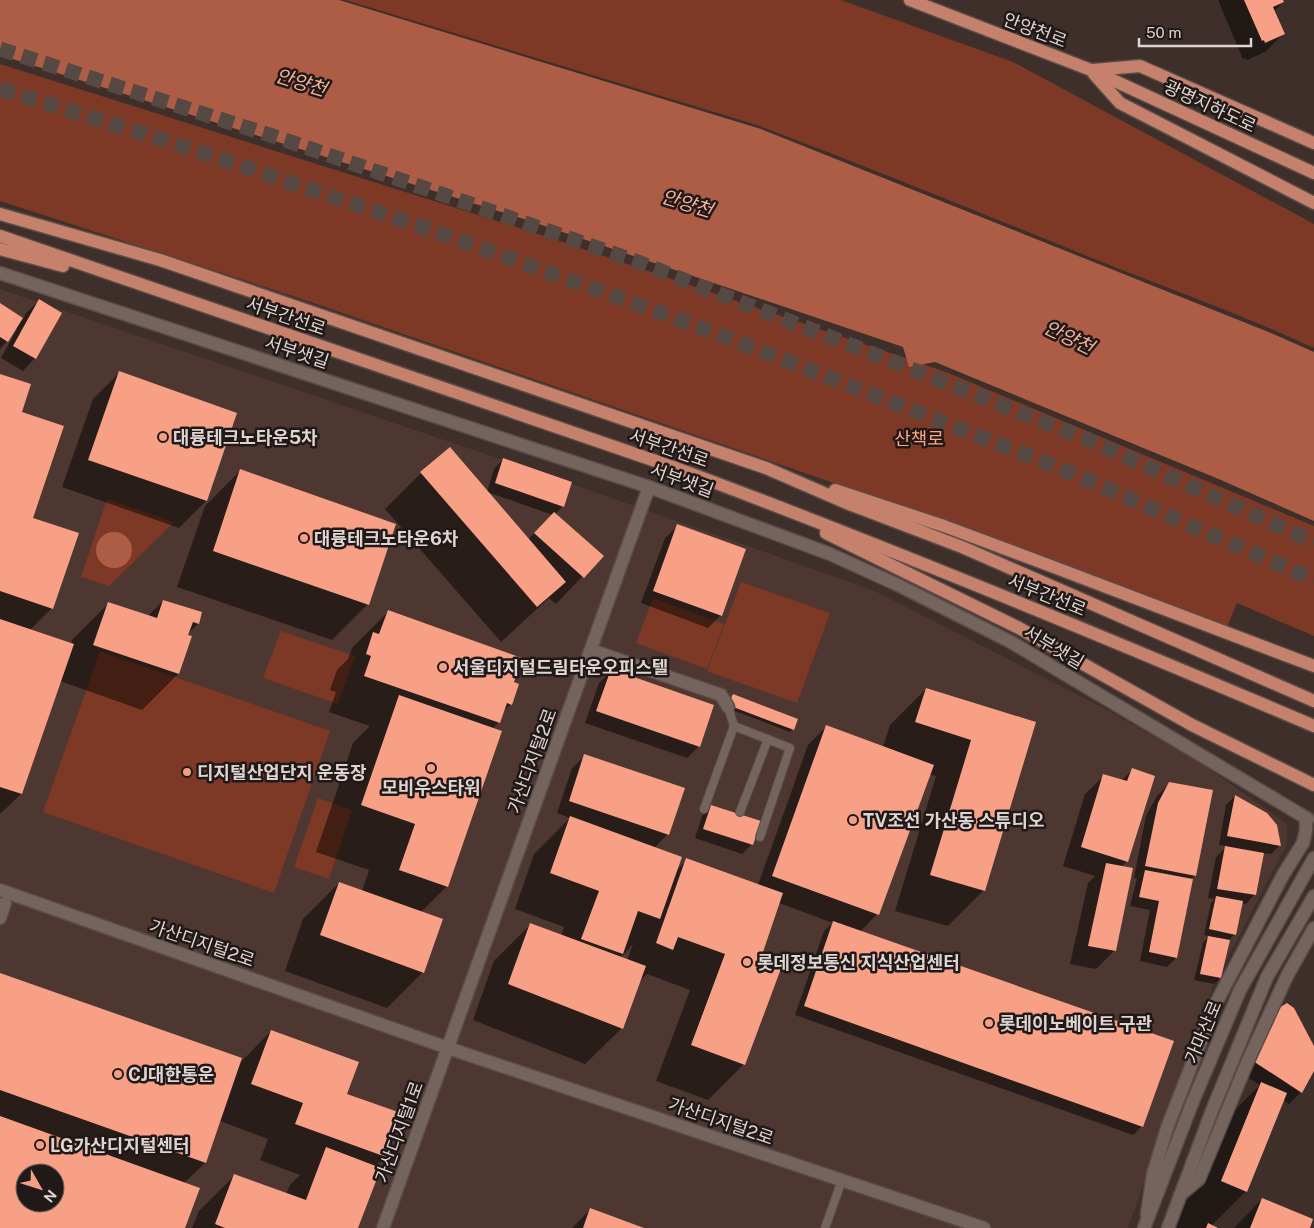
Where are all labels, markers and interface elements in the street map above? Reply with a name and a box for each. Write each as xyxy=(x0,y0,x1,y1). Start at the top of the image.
street label: 안양천로 xyxy=(1000,8,1070,52)
scale bar xyxy=(1139,15,1252,47)
text: 50 m xyxy=(1146,24,1181,41)
water label: 안양천 xyxy=(273,64,331,101)
street label: 광명지하도로 xyxy=(1161,75,1259,137)
water label: 안양천 xyxy=(659,185,717,222)
street label: 서부간선로 xyxy=(243,293,329,339)
water label: 안양천 xyxy=(1041,316,1099,359)
street label: 서부샛길 xyxy=(262,332,332,372)
street label: 서부간선로 xyxy=(626,425,712,471)
place label: 대륭테크노타운5차 xyxy=(173,427,318,448)
park label: 산책로 xyxy=(894,428,944,449)
marker: 대륭테크노타운5차 xyxy=(157,431,169,443)
street label: 서부샛길 xyxy=(647,459,717,501)
place label: 대륭테크노타운6차 xyxy=(314,528,459,549)
marker: 대륭테크노타운6차 xyxy=(298,532,310,544)
street label: 서부간선로 xyxy=(1005,570,1089,620)
street label: 서부샛길 xyxy=(1020,621,1088,673)
place label: 서울디지털드림타운오피스텔 xyxy=(453,657,668,678)
marker: 서울디지털드림타운오피스텔 xyxy=(437,661,449,673)
street label: 가산디지털2로 xyxy=(503,706,561,816)
place label: 디지털산업단지 운동장 xyxy=(197,762,367,783)
marker: 모비우스타워 xyxy=(425,762,437,774)
marker: 디지털산업단지 운동장 xyxy=(181,766,193,778)
place label: 모비우스타워 xyxy=(381,777,481,798)
place label: TV조선 가산동 스튜디오 xyxy=(863,810,1045,831)
marker: TV조선 가산동 스튜디오 xyxy=(847,814,859,826)
street label: 가산디지털2로 xyxy=(147,915,257,971)
place label: 롯데정보통신 지식산업센터 xyxy=(757,952,960,973)
marker: 롯데정보통신 지식산업센터 xyxy=(741,956,753,968)
street label: 가마산로 xyxy=(1180,997,1226,1067)
place label: 롯데이노베이트 구관 xyxy=(999,1013,1153,1034)
marker: 롯데이노베이트 구관 xyxy=(983,1017,995,1029)
place label: CJ대한통운 xyxy=(128,1064,214,1085)
marker: CJ대한통운 xyxy=(112,1068,124,1080)
street label: 가산디지털1로 xyxy=(371,1078,427,1186)
street label: 가산디지털2로 xyxy=(666,1093,776,1149)
place label: LG가산디지털센터 xyxy=(50,1135,190,1156)
marker: LG가산디지털센터 xyxy=(34,1139,46,1151)
north arrow xyxy=(15,1163,65,1213)
text: N xyxy=(40,1187,60,1205)

